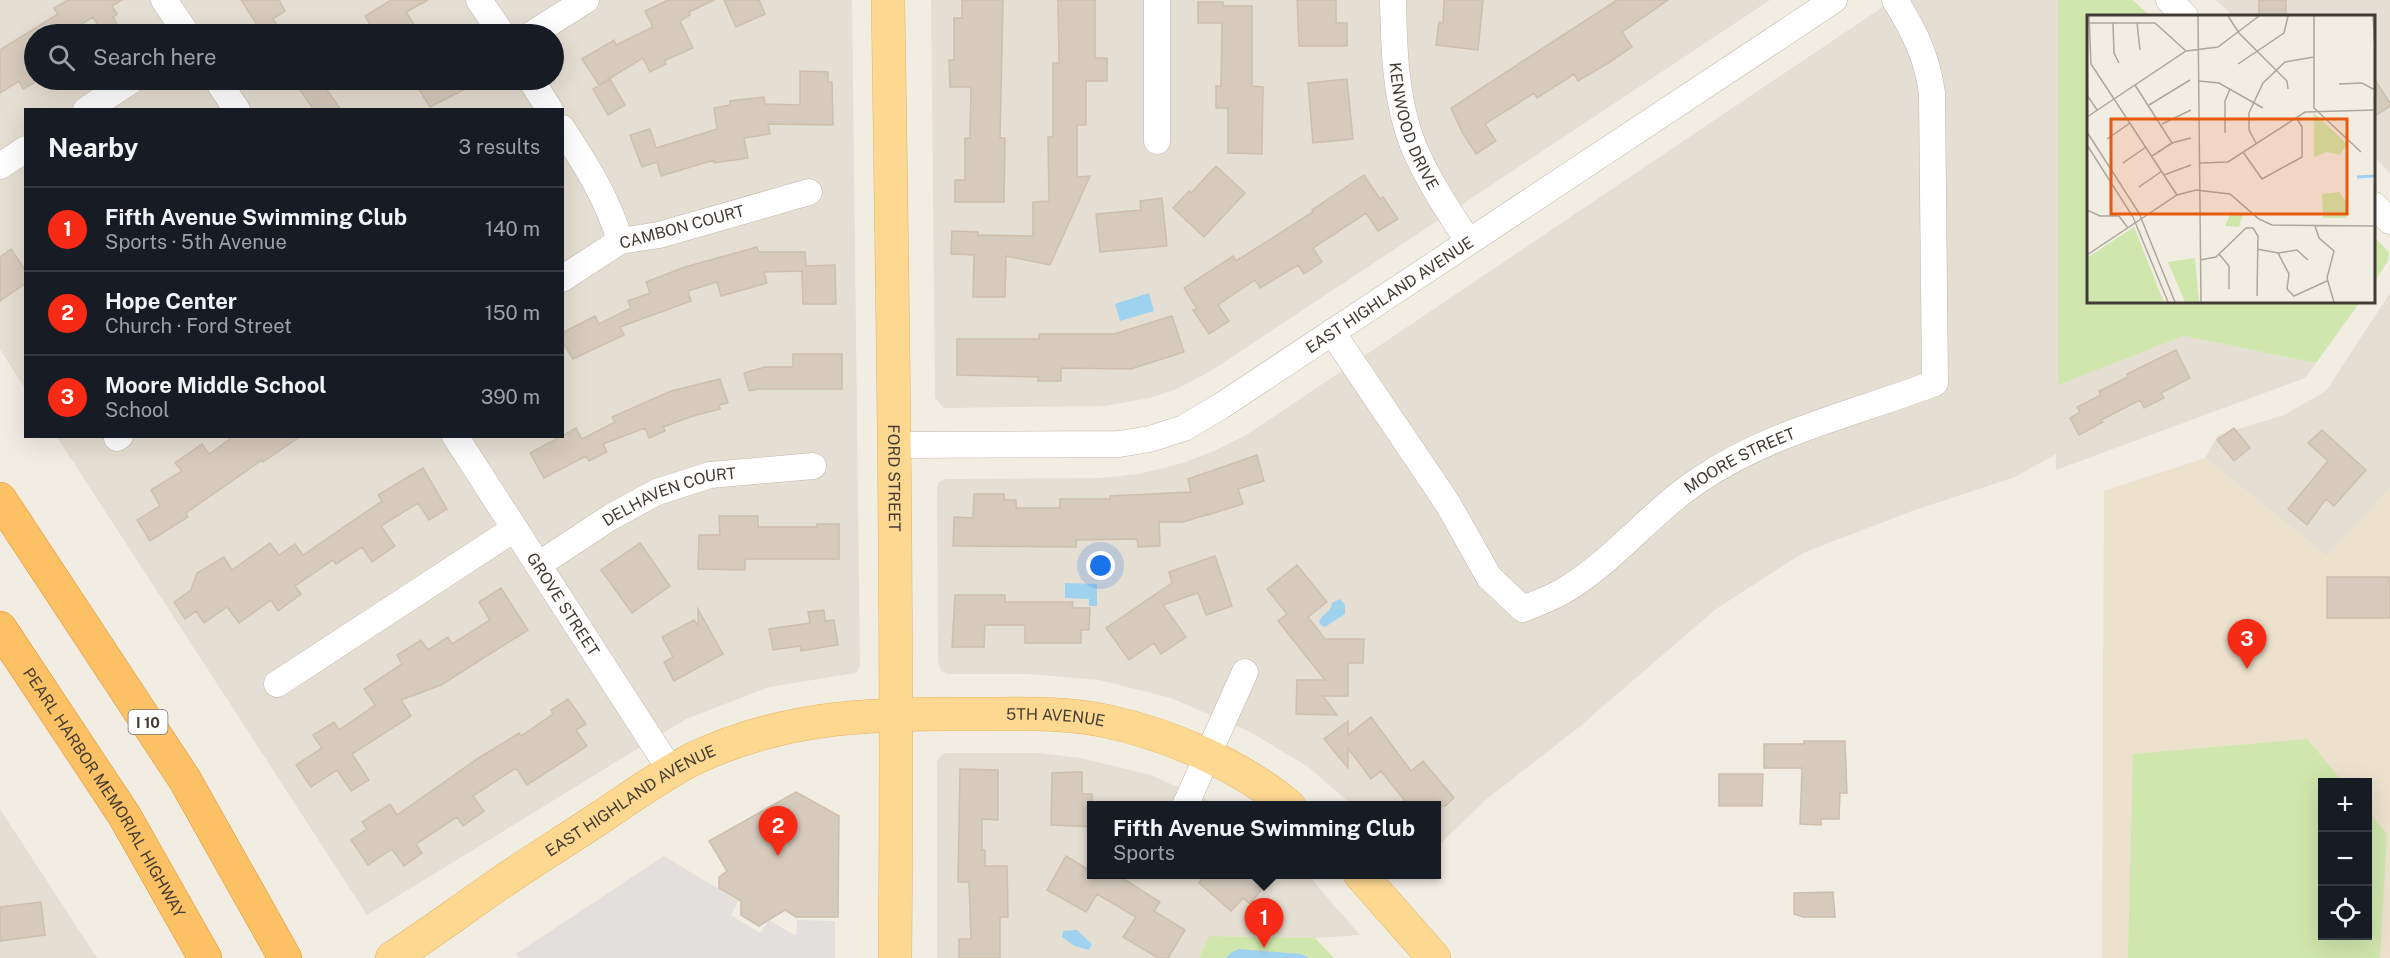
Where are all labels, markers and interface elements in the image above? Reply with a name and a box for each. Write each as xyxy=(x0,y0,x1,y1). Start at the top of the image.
inset map xyxy=(2087,15,2375,303)
search box xyxy=(24,24,564,90)
icon: search xyxy=(45,41,78,74)
text: Search here xyxy=(93,44,217,70)
street label: KENWOOD DRIVE xyxy=(1386,61,1443,193)
text: Nearby xyxy=(48,132,138,163)
text: 3 results xyxy=(459,135,540,159)
street label: CAMBON COURT xyxy=(617,201,747,253)
text: Fifth Avenue Swimming Club xyxy=(105,204,407,230)
text: 1 xyxy=(63,217,72,241)
text: 140 m xyxy=(485,217,540,241)
text: Sports · 5th Avenue xyxy=(105,230,287,254)
street label: EAST HIGHLAND AVENUE xyxy=(1302,232,1477,357)
text: Hope Center xyxy=(105,288,237,314)
text: 2 xyxy=(61,301,74,325)
text: 150 m xyxy=(485,301,540,325)
text: Church · Ford Street xyxy=(105,314,292,338)
text: Moore Middle School xyxy=(105,372,327,398)
text: 3 xyxy=(61,385,74,409)
text: 390 m xyxy=(481,385,540,409)
text: School xyxy=(105,398,169,422)
street label: MOORE STREET xyxy=(1680,423,1798,497)
street label: FORD STREET xyxy=(884,424,904,532)
street label: DELHAVEN COURT xyxy=(598,463,737,530)
street label: GROVE STREET xyxy=(523,549,604,660)
your location xyxy=(1086,551,1115,580)
pin: 3 xyxy=(2228,620,2266,669)
street label: PEARL HARBOR MEMORIAL HIGHWAY xyxy=(19,664,190,921)
street label: 5TH AVENUE xyxy=(1006,704,1107,730)
road number: I 10 xyxy=(128,710,168,734)
street label: EAST HIGHLAND AVENUE xyxy=(542,741,718,860)
map controls xyxy=(2318,778,2372,940)
button: + xyxy=(2318,778,2372,832)
popup xyxy=(1087,801,1441,879)
pin: 2 xyxy=(758,806,798,856)
text: Fifth Avenue Swimming Club xyxy=(1113,815,1415,841)
button: − xyxy=(2318,832,2372,886)
text: Sports xyxy=(1113,841,1175,865)
button: locate xyxy=(2318,886,2372,940)
pin: 1 xyxy=(1244,898,1284,948)

